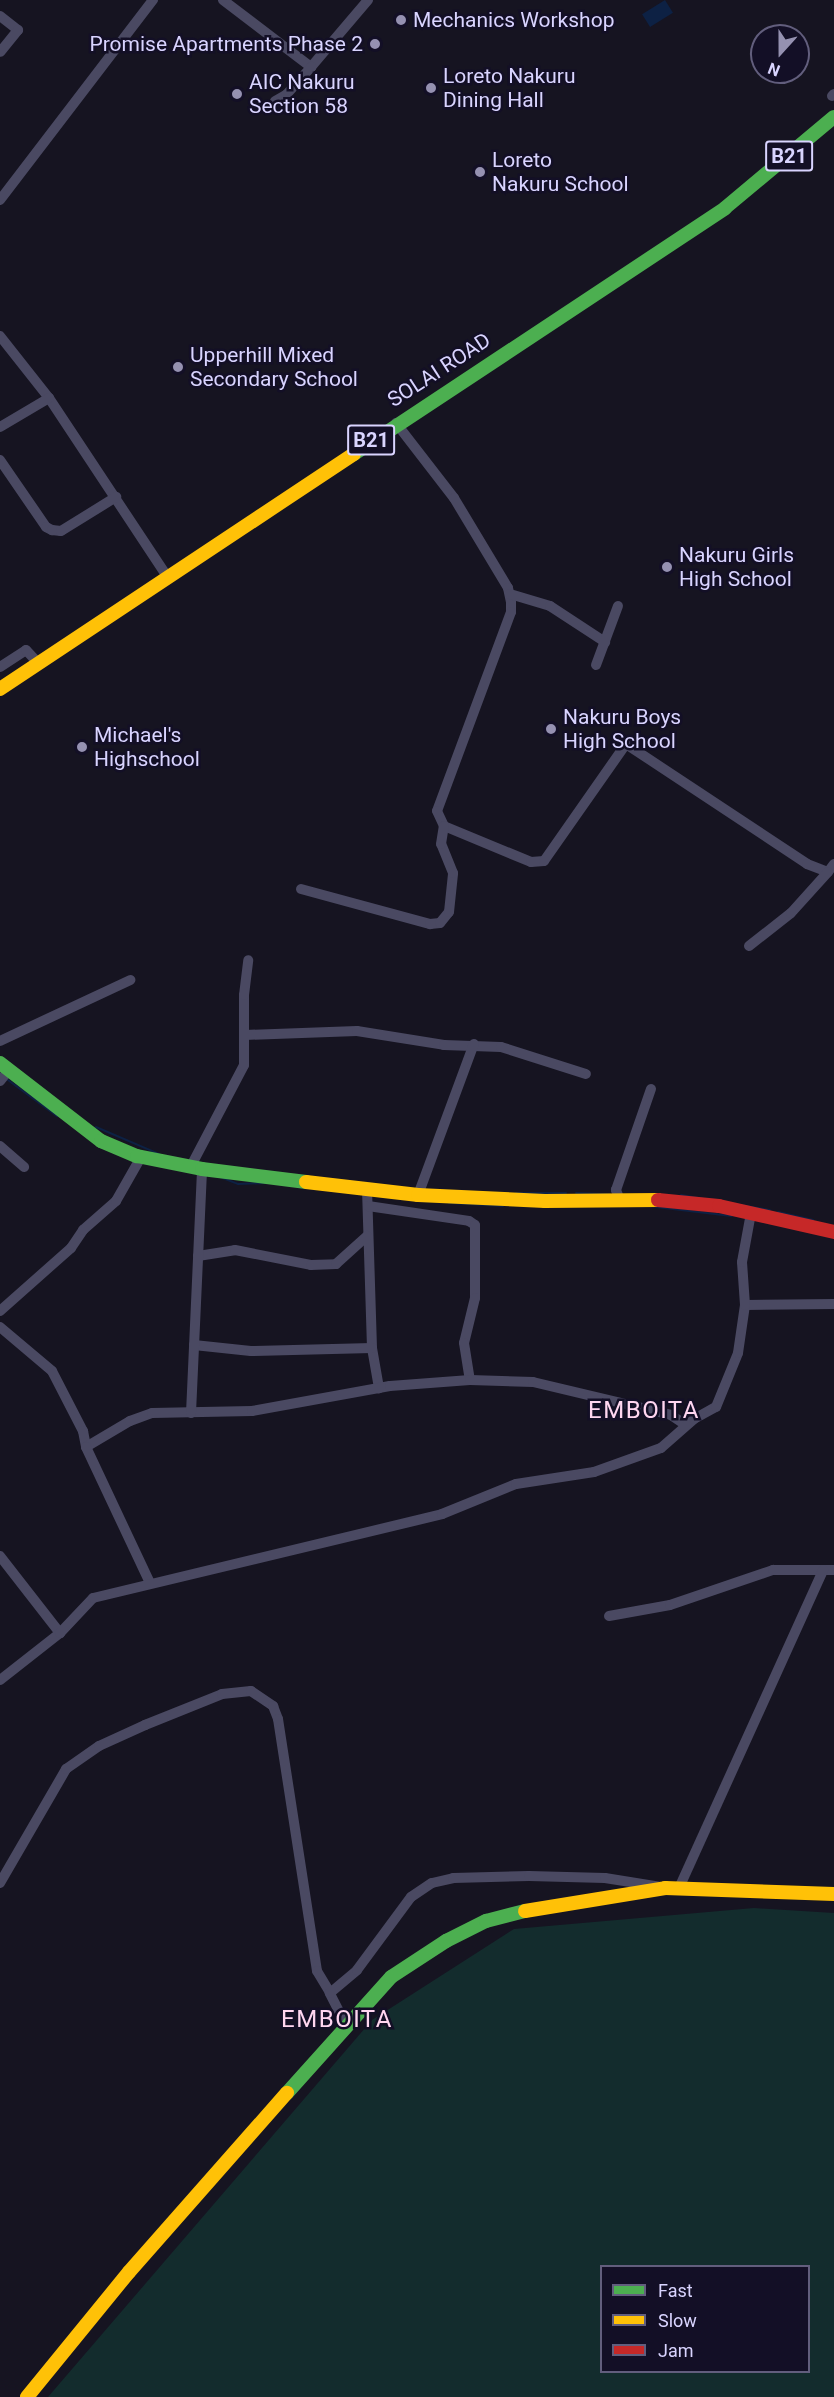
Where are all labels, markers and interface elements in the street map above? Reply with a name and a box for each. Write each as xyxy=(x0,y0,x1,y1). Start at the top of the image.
place label: Mechanics Workshop xyxy=(413,7,614,33)
marker: Mechanics Workshop xyxy=(394,13,408,27)
north arrow xyxy=(750,24,810,84)
place label: Promise Apartments Phase 2 xyxy=(89,31,363,57)
marker: Promise Apartments Phase 2 xyxy=(368,37,382,51)
text: N xyxy=(765,59,783,80)
place label: Loreto Nakuru Dining Hall xyxy=(443,63,576,113)
place label: AIC Nakuru Section 58 xyxy=(249,69,355,119)
marker: Loreto Nakuru Dining Hall xyxy=(424,81,438,95)
marker: AIC Nakuru Section 58 xyxy=(230,87,244,101)
road number: B21 xyxy=(765,139,813,173)
place label: Loreto Nakuru School xyxy=(492,147,629,197)
marker: Loreto Nakuru School xyxy=(473,165,487,179)
street label: SOLAI ROAD xyxy=(383,327,495,413)
place label: Upperhill Mixed Secondary School xyxy=(190,342,358,392)
marker: Upperhill Mixed Secondary School xyxy=(171,360,185,374)
road number: B21 xyxy=(347,423,395,457)
place label: Nakuru Girls High School xyxy=(679,542,794,592)
marker: Nakuru Girls High School xyxy=(660,560,674,574)
place label: Nakuru Boys High School xyxy=(563,704,681,754)
place label: Michael's Highschool xyxy=(94,722,200,772)
marker: Nakuru Boys High School xyxy=(544,722,558,736)
marker: Michael's Highschool xyxy=(75,740,89,754)
district label: EMBOITA xyxy=(588,1397,700,1425)
district label: EMBOITA xyxy=(281,2006,393,2034)
legend xyxy=(600,2265,810,2373)
text: Fast xyxy=(658,2280,693,2301)
text: Slow xyxy=(658,2310,697,2331)
text: Jam xyxy=(658,2340,694,2361)

